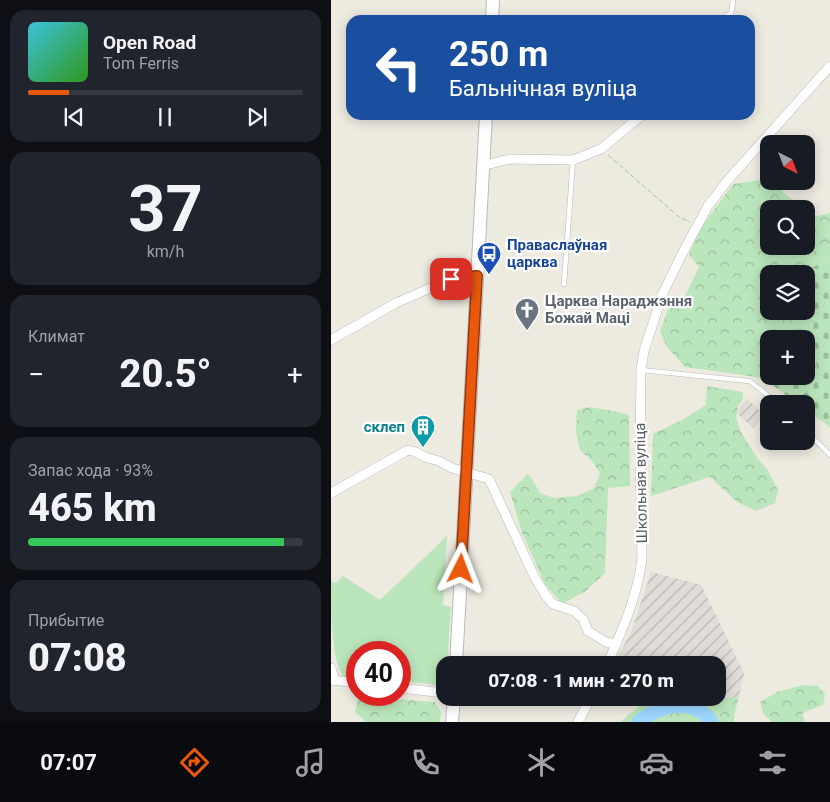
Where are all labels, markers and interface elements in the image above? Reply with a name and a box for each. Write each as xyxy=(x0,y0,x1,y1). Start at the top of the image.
text: Open Road xyxy=(103,31,196,54)
text: 250 m xyxy=(449,34,548,75)
icon: left xyxy=(366,35,431,100)
text: Tom Ferris xyxy=(103,54,179,73)
text: Бальнічная вуліца xyxy=(449,76,637,101)
icon: previous xyxy=(60,103,88,131)
icon: pause xyxy=(151,103,179,131)
icon: next xyxy=(243,103,271,131)
north arrow xyxy=(760,135,815,190)
map controls xyxy=(760,135,815,450)
text: 37 xyxy=(128,171,203,247)
button: search xyxy=(760,200,815,255)
place label: Праваслаўная царква xyxy=(507,236,607,271)
bus stop icon: Праваслаўная царква xyxy=(476,241,502,275)
text: km/h xyxy=(147,242,184,261)
pin xyxy=(430,258,472,300)
icon: arrive xyxy=(437,265,465,293)
button: layers xyxy=(760,265,815,320)
place label: Царква Нараджэння Божай Маці xyxy=(545,292,692,327)
church icon: Царква Нараджэння Божай Маці xyxy=(514,297,540,331)
text: Климат xyxy=(28,327,85,346)
button: + xyxy=(760,330,815,385)
text: 20.5° xyxy=(120,352,212,396)
text: − xyxy=(28,358,44,391)
text: + xyxy=(287,358,303,391)
button: − xyxy=(760,395,815,450)
building icon: склеп xyxy=(410,414,436,448)
place label: склеп xyxy=(364,418,405,436)
street label: Школьная вуліца xyxy=(631,422,651,544)
text: Запас хода · 93% xyxy=(28,461,153,480)
text: 465 km xyxy=(28,486,157,530)
position arrow xyxy=(434,542,486,594)
text: Прибытие xyxy=(28,611,104,630)
text: 07:08 xyxy=(28,636,127,680)
speed limit sign: 40 xyxy=(346,641,411,706)
text: 07:08 · 1 мин · 270 m xyxy=(488,669,674,692)
icon: directions xyxy=(177,745,212,780)
icon: music xyxy=(293,745,328,780)
icon: phone xyxy=(408,745,443,780)
icon: climate xyxy=(524,745,559,780)
icon: car xyxy=(639,745,674,780)
icon: filters xyxy=(755,745,790,780)
text: 07:07 xyxy=(40,750,97,775)

